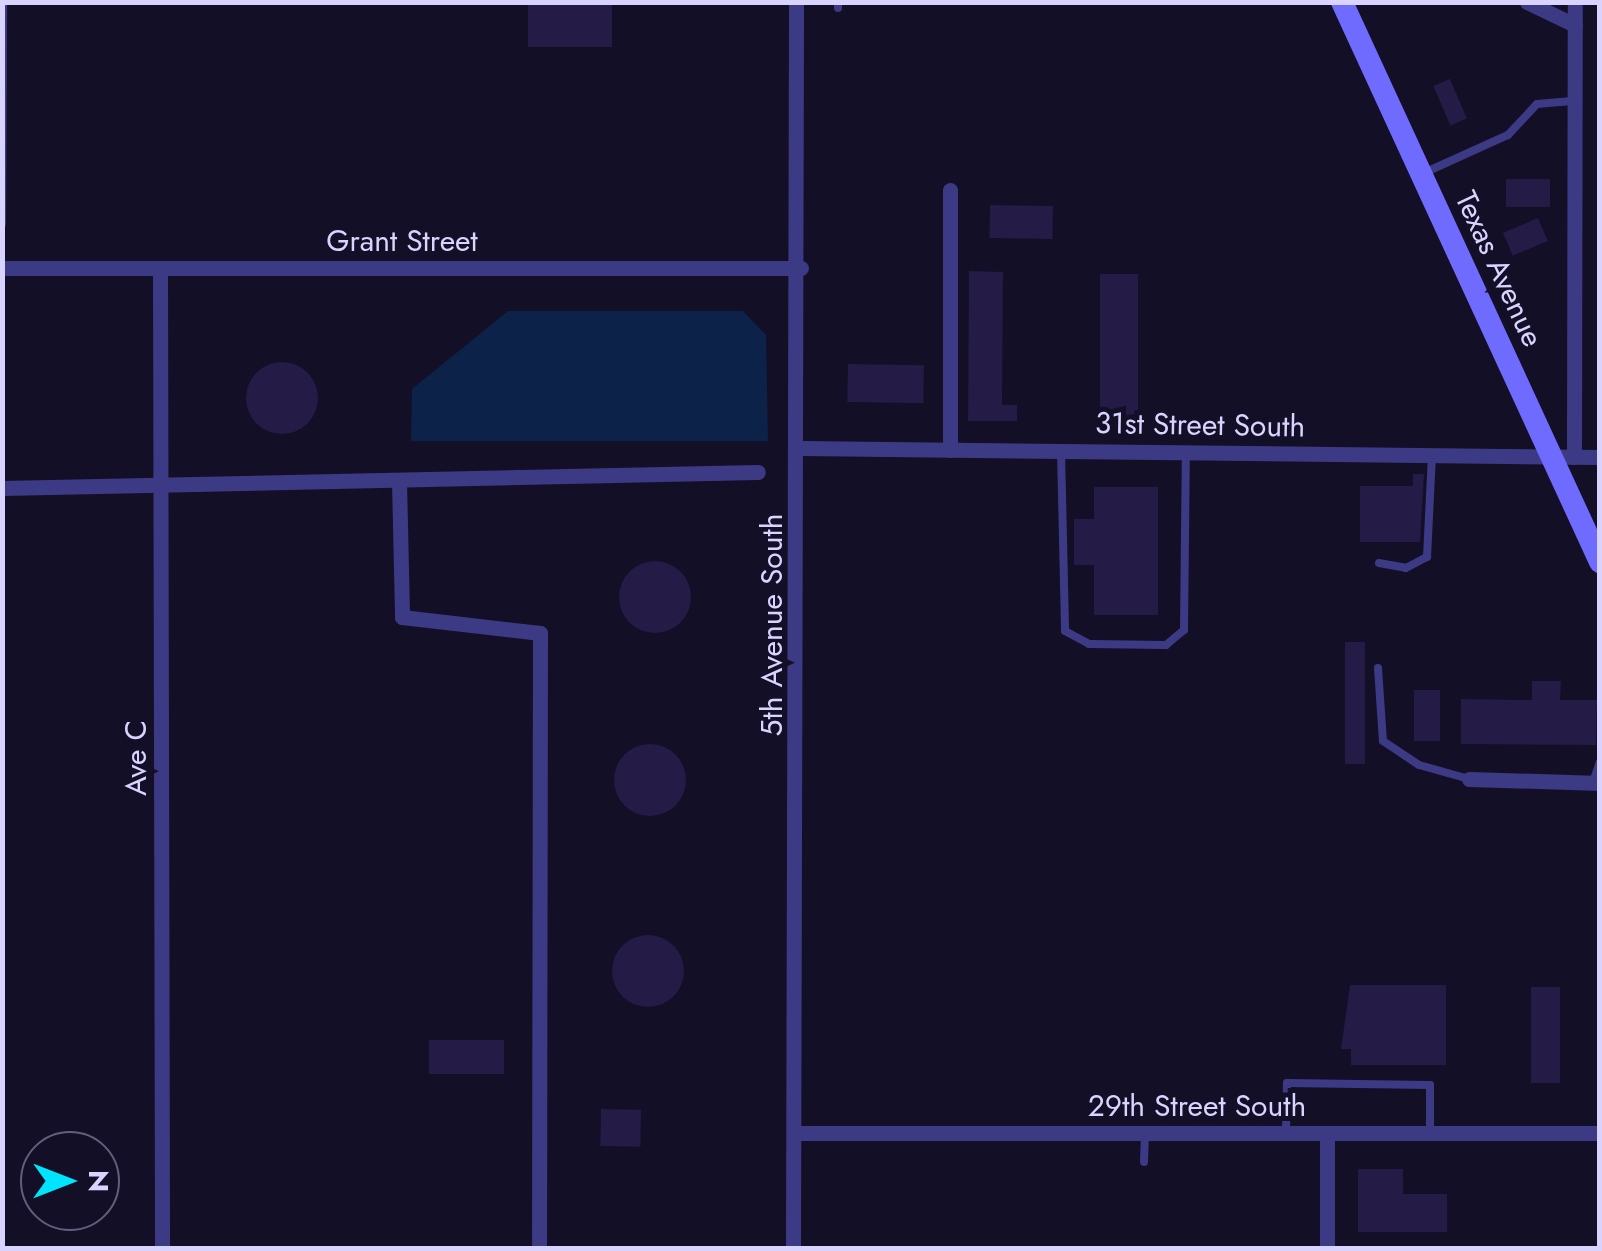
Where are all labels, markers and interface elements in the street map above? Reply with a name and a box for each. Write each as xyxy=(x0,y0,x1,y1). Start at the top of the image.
street label: Texas Avenue xyxy=(1447,185,1551,353)
street label: Grant Street xyxy=(326,223,478,259)
street label: 31st Street South xyxy=(1095,405,1305,445)
street label: 5th Avenue South xyxy=(754,514,790,736)
street label: Ave C xyxy=(118,720,154,796)
street label: 29th Street South xyxy=(1088,1088,1306,1124)
north arrow xyxy=(20,1131,120,1231)
text: N xyxy=(78,1170,119,1192)

